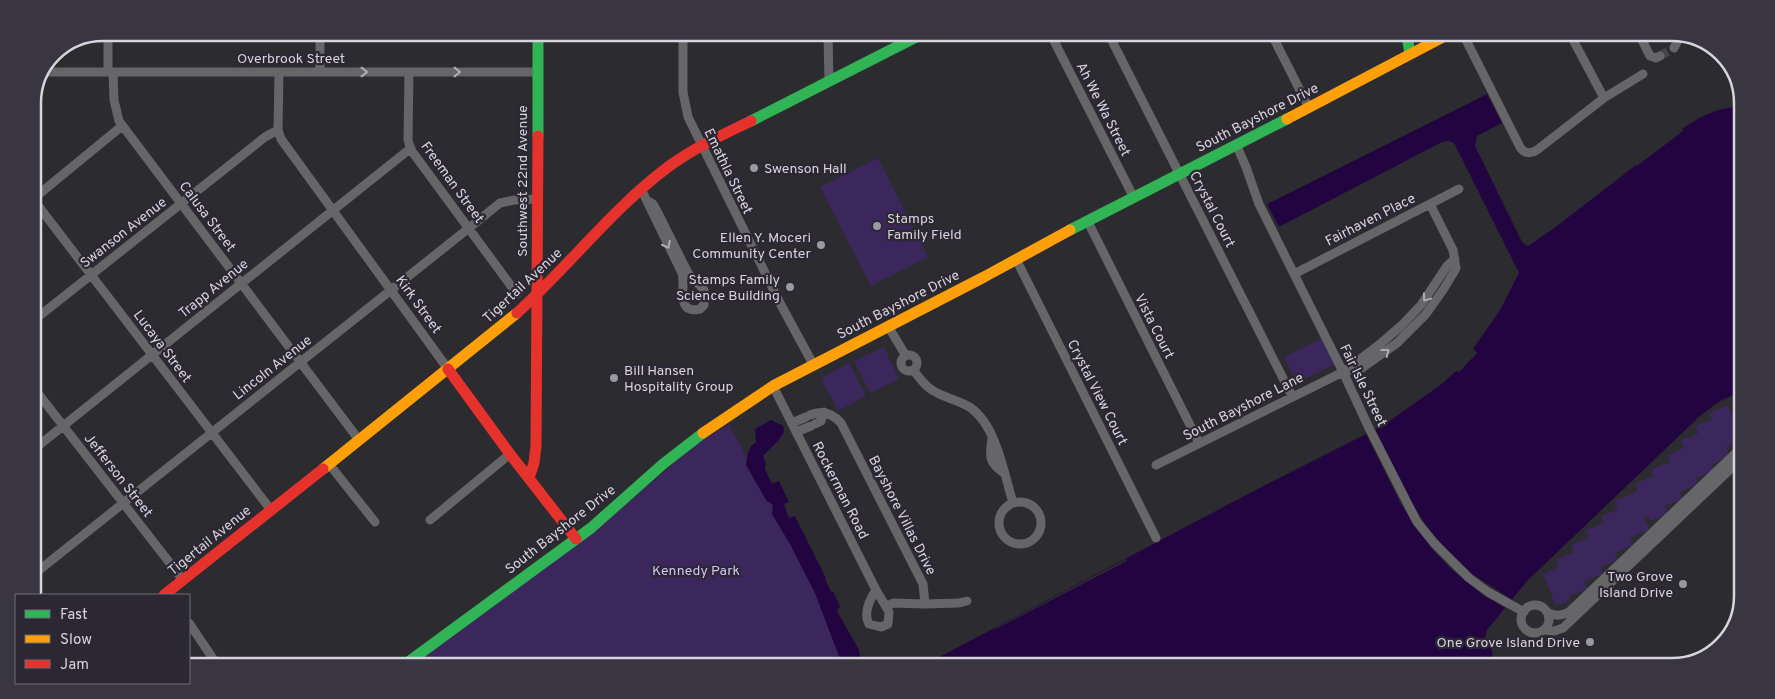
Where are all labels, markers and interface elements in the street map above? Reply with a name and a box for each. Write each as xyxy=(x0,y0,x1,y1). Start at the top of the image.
street label: Overbrook Street xyxy=(237,51,345,68)
street label: Ah We Wa Street xyxy=(1072,60,1134,159)
one-way arrow xyxy=(360,67,368,77)
one-way arrow xyxy=(454,67,462,77)
street label: South Bayshore Drive xyxy=(1194,80,1322,157)
street label: Southwest 22nd Avenue xyxy=(515,105,532,257)
street label: Emathla Street xyxy=(700,126,756,217)
street label: Freeman Street xyxy=(417,139,487,227)
place label: Swenson Hall xyxy=(764,161,847,178)
marker: Swenson Hall xyxy=(748,162,760,174)
street label: Crystal Court xyxy=(1185,169,1238,251)
street label: Calusa Street xyxy=(175,178,239,255)
street label: Fairhaven Place xyxy=(1323,190,1419,250)
street label: Swanson Avenue xyxy=(77,194,170,272)
place label: Stamps Family Field xyxy=(887,211,962,244)
marker: Stamps Family Field xyxy=(871,220,883,232)
place label: Ellen Y. Moceri Community Center xyxy=(692,230,812,263)
marker: Ellen Y. Moceri Community Center xyxy=(815,239,827,251)
one-way arrow xyxy=(661,240,671,249)
street label: Tigertail Avenue xyxy=(480,245,566,327)
street label: Trapp Avenue xyxy=(176,256,252,322)
street label: South Bayshore Drive xyxy=(835,267,963,344)
place label: Stamps Family Science Building xyxy=(676,272,780,305)
street label: Kirk Street xyxy=(391,273,444,337)
marker: Stamps Family Science Building xyxy=(784,281,796,293)
street label: Vista Court xyxy=(1130,291,1177,362)
one-way arrow xyxy=(1423,292,1432,302)
street label: Lucaya Street xyxy=(129,307,195,386)
street label: Lincoln Avenue xyxy=(230,332,316,404)
street label: Crystal View Court xyxy=(1063,337,1131,448)
street label: Fair Isle Street xyxy=(1335,342,1390,430)
one-way arrow xyxy=(1380,349,1390,358)
place label: Bill Hansen Hospitality Group xyxy=(624,363,734,396)
street label: South Bayshore Lane xyxy=(1181,370,1307,445)
marker: Bill Hansen Hospitality Group xyxy=(608,372,620,384)
street label: Jefferson Street xyxy=(80,431,156,521)
street label: Rockerman Road xyxy=(808,439,872,542)
street label: Bayshore Villas Drive xyxy=(864,453,939,578)
street label: South Bayshore Drive xyxy=(502,482,619,579)
street label: Tigertail Avenue xyxy=(165,502,255,580)
park label: Kennedy Park xyxy=(652,563,740,580)
place label: Two Grove Island Drive xyxy=(1599,569,1673,602)
marker: Two Grove Island Drive xyxy=(1677,578,1689,590)
legend xyxy=(15,594,190,684)
text: Fast xyxy=(60,606,88,625)
text: Slow xyxy=(60,631,92,650)
place label: One Grove Island Drive xyxy=(1437,635,1580,652)
marker: One Grove Island Drive xyxy=(1584,636,1596,648)
text: Jam xyxy=(60,656,89,675)

